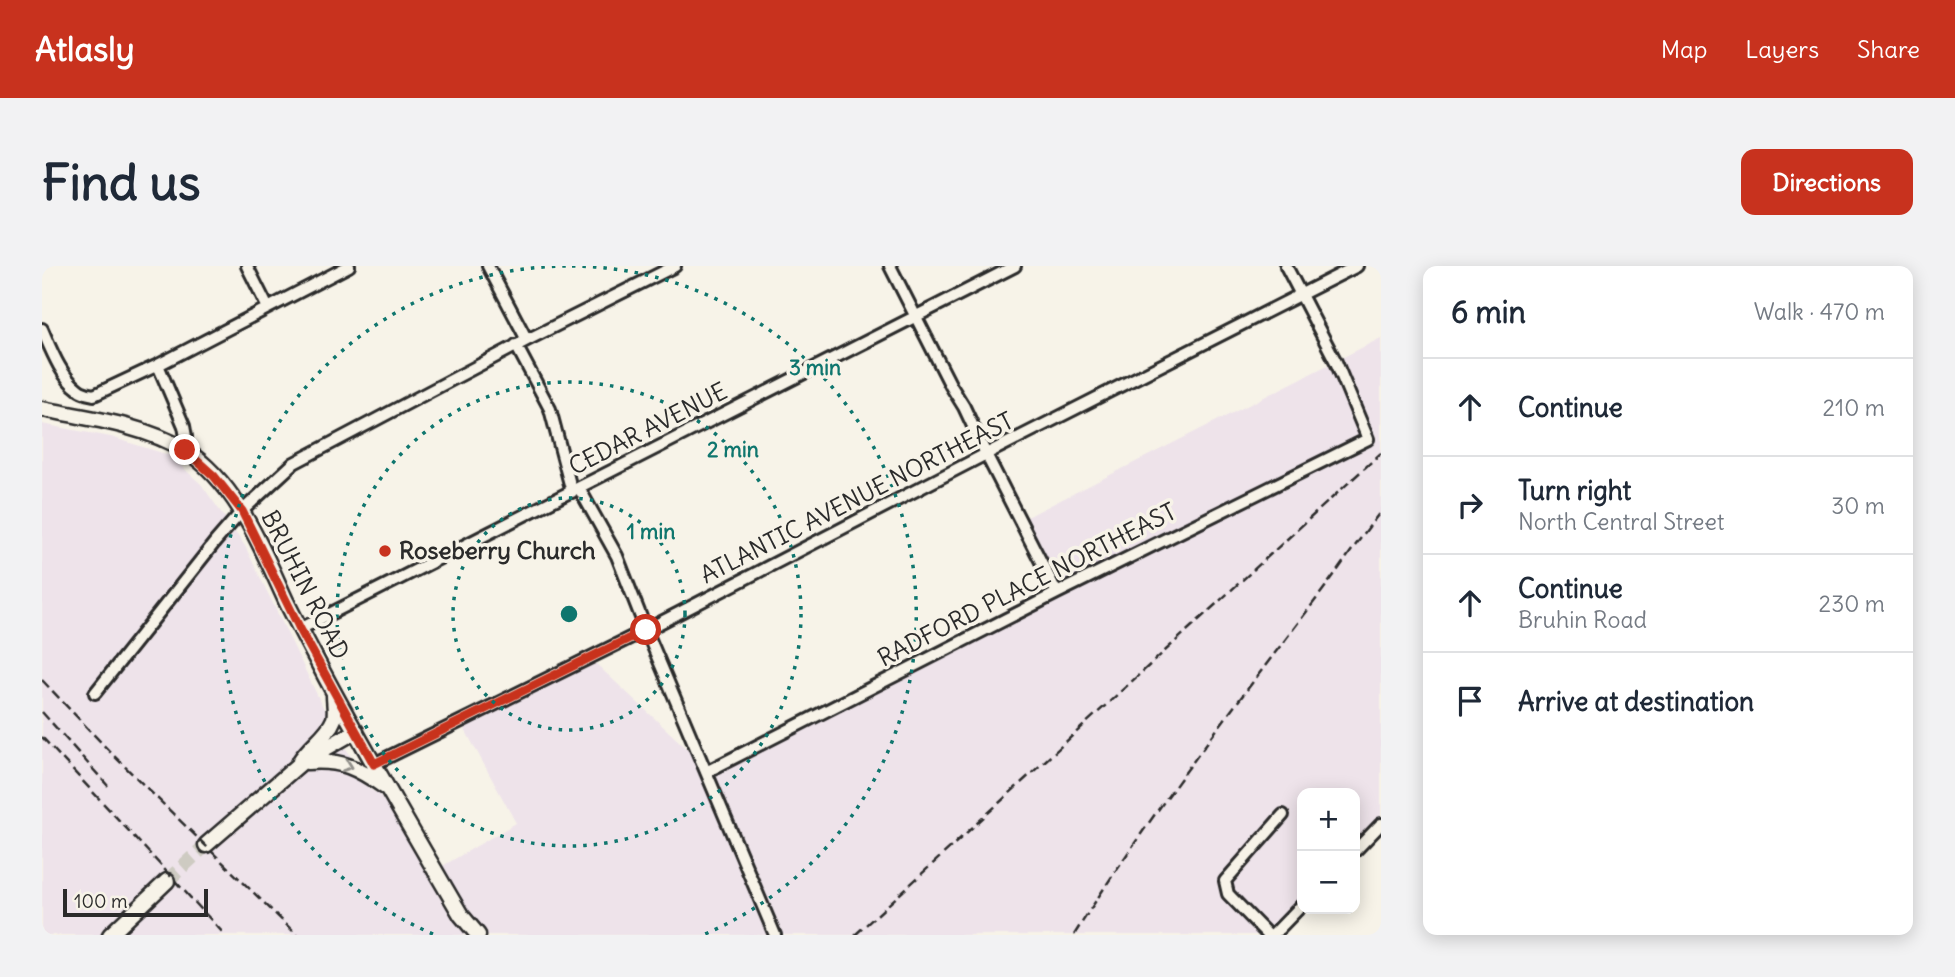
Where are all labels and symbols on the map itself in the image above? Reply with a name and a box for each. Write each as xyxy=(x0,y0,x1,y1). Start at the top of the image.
text: 3 min xyxy=(789,354,841,381)
street label: CEDAR AVENUE xyxy=(563,375,732,481)
street label: ATLANTIC AVENUE NORTHEAST xyxy=(695,405,1018,589)
route end xyxy=(169,434,200,465)
text: 2 min xyxy=(707,436,759,463)
street label: RADFORD PLACE NORTHEAST xyxy=(872,496,1181,673)
street label: BRUHIN ROAD xyxy=(255,505,356,664)
text: 1 min xyxy=(627,518,675,545)
place label: Roseberry Church xyxy=(399,535,596,565)
marker: Roseberry Church xyxy=(377,543,393,559)
centre of rings xyxy=(557,602,581,626)
route start xyxy=(630,614,661,645)
one-way arrow xyxy=(342,758,354,772)
scale bar xyxy=(63,886,208,918)

